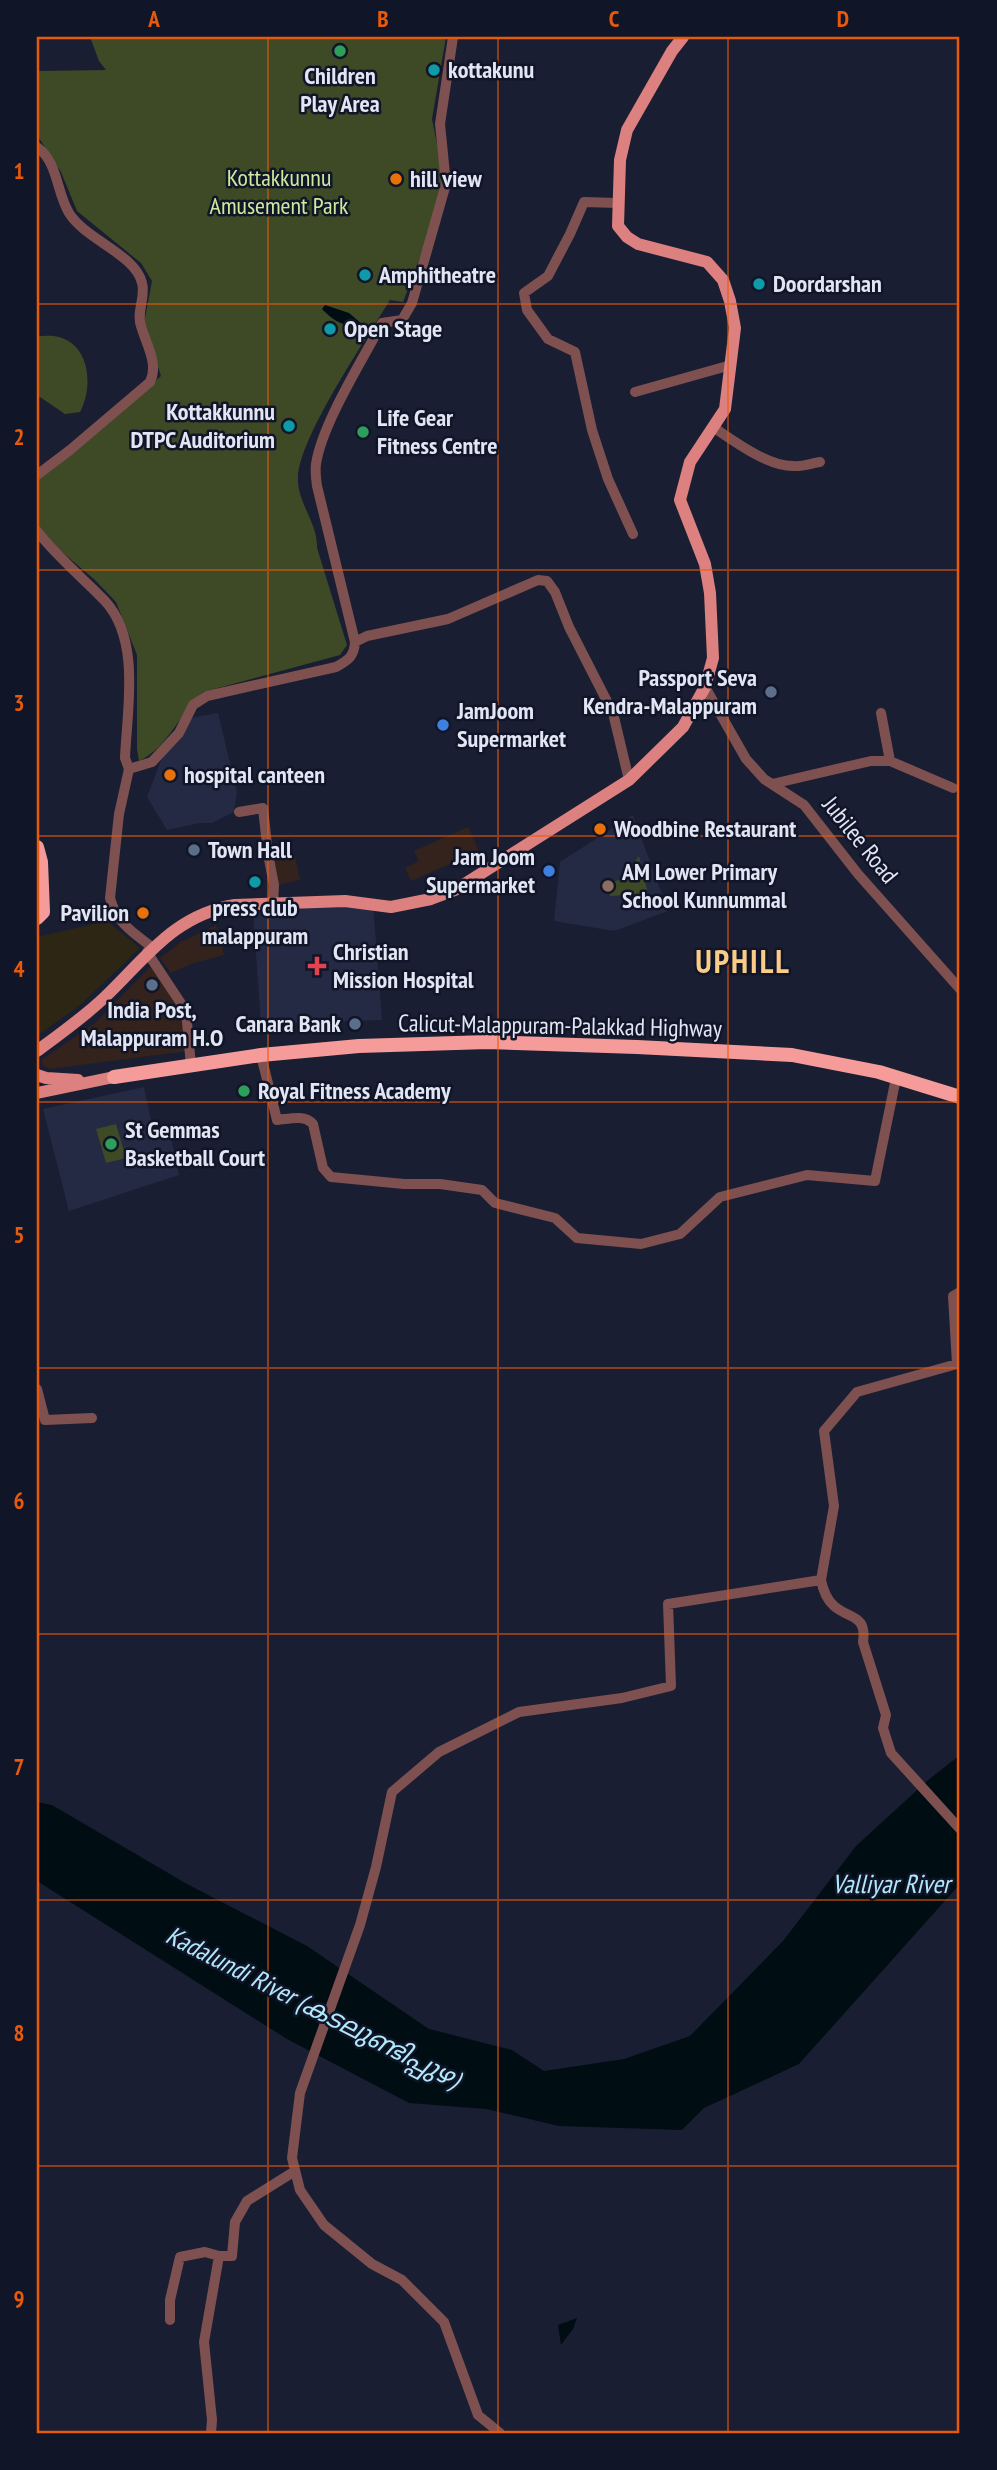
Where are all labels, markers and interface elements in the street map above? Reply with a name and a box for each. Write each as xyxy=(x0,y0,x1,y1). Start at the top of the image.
text: A xyxy=(147,4,160,33)
text: B xyxy=(377,4,389,33)
text: C xyxy=(609,4,620,33)
text: D xyxy=(837,4,849,33)
marker: Children Play Area xyxy=(332,43,348,59)
place label: kottakunu xyxy=(448,54,534,85)
place label: Children Play Area xyxy=(300,60,380,119)
marker: kottakunu xyxy=(426,62,442,78)
text: 1 xyxy=(14,156,25,185)
park label: Kottakkunnu Amusement Park xyxy=(210,162,349,221)
place label: hill view xyxy=(410,163,483,194)
marker: hill view xyxy=(388,171,404,187)
place label: Amphitheatre xyxy=(378,259,496,290)
marker: Amphitheatre xyxy=(357,267,373,283)
place label: Doordarshan xyxy=(773,268,882,299)
marker: Doordarshan xyxy=(751,276,767,292)
place label: Open Stage xyxy=(344,313,442,344)
marker: Open Stage xyxy=(322,321,338,337)
place label: Kottakkunnu DTPC Auditorium xyxy=(130,396,275,455)
place label: Life Gear Fitness Centre xyxy=(377,402,498,461)
marker: Kottakkunnu DTPC Auditorium xyxy=(281,418,297,434)
text: 2 xyxy=(14,422,25,451)
marker: Life Gear Fitness Centre xyxy=(355,424,371,440)
place label: Passport Seva Kendra-Malappuram xyxy=(583,662,757,721)
marker: Passport Seva Kendra-Malappuram xyxy=(763,684,779,700)
text: 3 xyxy=(14,688,25,717)
place label: JamJoom Supermarket xyxy=(456,695,566,754)
marker: JamJoom Supermarket xyxy=(435,717,451,733)
place label: hospital canteen xyxy=(184,759,325,790)
marker: hospital canteen xyxy=(162,767,178,783)
street label: Jubilee Road xyxy=(815,789,905,889)
place label: Woodbine Restaurant xyxy=(613,813,796,844)
marker: Woodbine Restaurant xyxy=(592,821,608,837)
place label: Town Hall xyxy=(208,834,292,865)
place label: Jam Joom Supermarket xyxy=(426,841,535,900)
marker: Town Hall xyxy=(186,842,202,858)
place label: AM Lower Primary School Kunnummal xyxy=(621,856,787,915)
marker: Jam Joom Supermarket xyxy=(541,863,557,879)
marker: press club malappuram xyxy=(247,874,263,890)
marker: AM Lower Primary School Kunnummal xyxy=(600,878,616,894)
place label: press club malappuram xyxy=(202,892,308,951)
place label: Pavilion xyxy=(61,897,129,928)
marker: Pavilion xyxy=(135,905,151,921)
place label: Christian Mission Hospital xyxy=(333,936,474,995)
district label: UPHILL xyxy=(695,940,791,982)
text: 4 xyxy=(14,954,25,983)
marker: Christian Mission Hospital xyxy=(307,956,327,976)
marker: India Post, Malappuram H.O xyxy=(144,977,160,993)
place label: India Post, Malappuram H.O xyxy=(81,994,223,1053)
street label: Calicut-Malappuram-Palakkad Highway xyxy=(398,1007,722,1044)
place label: Canara Bank xyxy=(235,1008,341,1039)
marker: Canara Bank xyxy=(347,1016,363,1032)
place label: Royal Fitness Academy xyxy=(258,1075,451,1106)
marker: Royal Fitness Academy xyxy=(236,1083,252,1099)
place label: St Gemmas Basketball Court xyxy=(125,1114,265,1173)
marker: St Gemmas Basketball Court xyxy=(103,1136,119,1152)
text: 5 xyxy=(14,1220,25,1249)
text: 6 xyxy=(14,1486,25,1515)
text: 7 xyxy=(14,1752,25,1781)
water label: Valliyar River xyxy=(832,1867,954,1900)
water label: Kadalundi River (കടലുണ്ടിപ്പുഴ) xyxy=(160,1918,468,2098)
text: 8 xyxy=(14,2018,25,2047)
text: 9 xyxy=(14,2284,25,2313)

